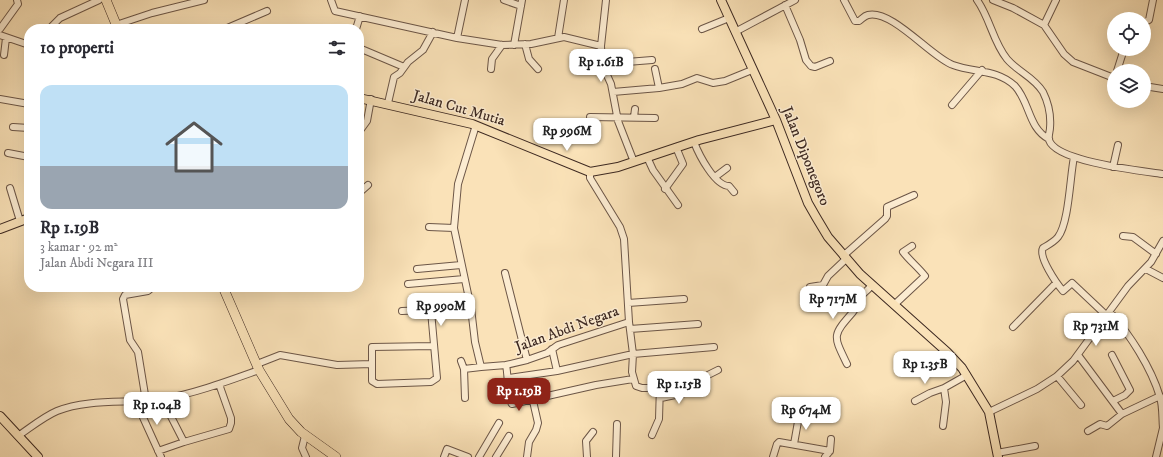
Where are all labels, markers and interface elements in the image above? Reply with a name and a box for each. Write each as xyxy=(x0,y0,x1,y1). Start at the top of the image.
map controls xyxy=(1107,12,1151,108)
button: locate xyxy=(1107,12,1151,56)
text: 10 properti xyxy=(40,37,114,59)
icon: filters xyxy=(326,37,348,59)
pin: Rp 1.61B xyxy=(560,49,642,83)
text: Rp 1.61B xyxy=(578,54,624,70)
button: layers xyxy=(1107,64,1151,108)
street label: Jalan Cut Mutia xyxy=(409,85,508,130)
street label: Jalan Diponegoro xyxy=(777,102,835,208)
icon: home xyxy=(158,111,230,183)
pin: Rp 996M xyxy=(530,118,604,152)
text: Rp 996M xyxy=(542,123,592,139)
text: Rp 1.19B xyxy=(40,217,99,239)
text: 3 kamar · 92 m² xyxy=(40,239,118,255)
text: Jalan Abdi Negara III xyxy=(40,255,153,271)
pin: Rp 717M xyxy=(796,286,870,320)
text: Rp 717M xyxy=(809,291,857,307)
pin: Rp 990M xyxy=(404,293,478,327)
text: Rp 990M xyxy=(416,298,466,314)
street label: Jalan Abdi Negara xyxy=(511,301,622,357)
pin: Rp 731M xyxy=(1059,313,1133,347)
text: Rp 731M xyxy=(1073,318,1119,334)
pin: Rp 1.35B xyxy=(884,351,966,385)
text: Rp 1.35B xyxy=(902,356,948,372)
pin: Rp 1.15B xyxy=(638,371,720,405)
text: Rp 1.15B xyxy=(656,376,702,392)
pin: Rp 1.19B xyxy=(478,378,560,412)
text: Rp 1.19B xyxy=(496,383,542,399)
pin: Rp 1.04B xyxy=(116,392,198,426)
text: Rp 1.04B xyxy=(133,397,181,413)
pin: Rp 674M xyxy=(769,397,843,431)
text: Rp 674M xyxy=(781,402,831,418)

